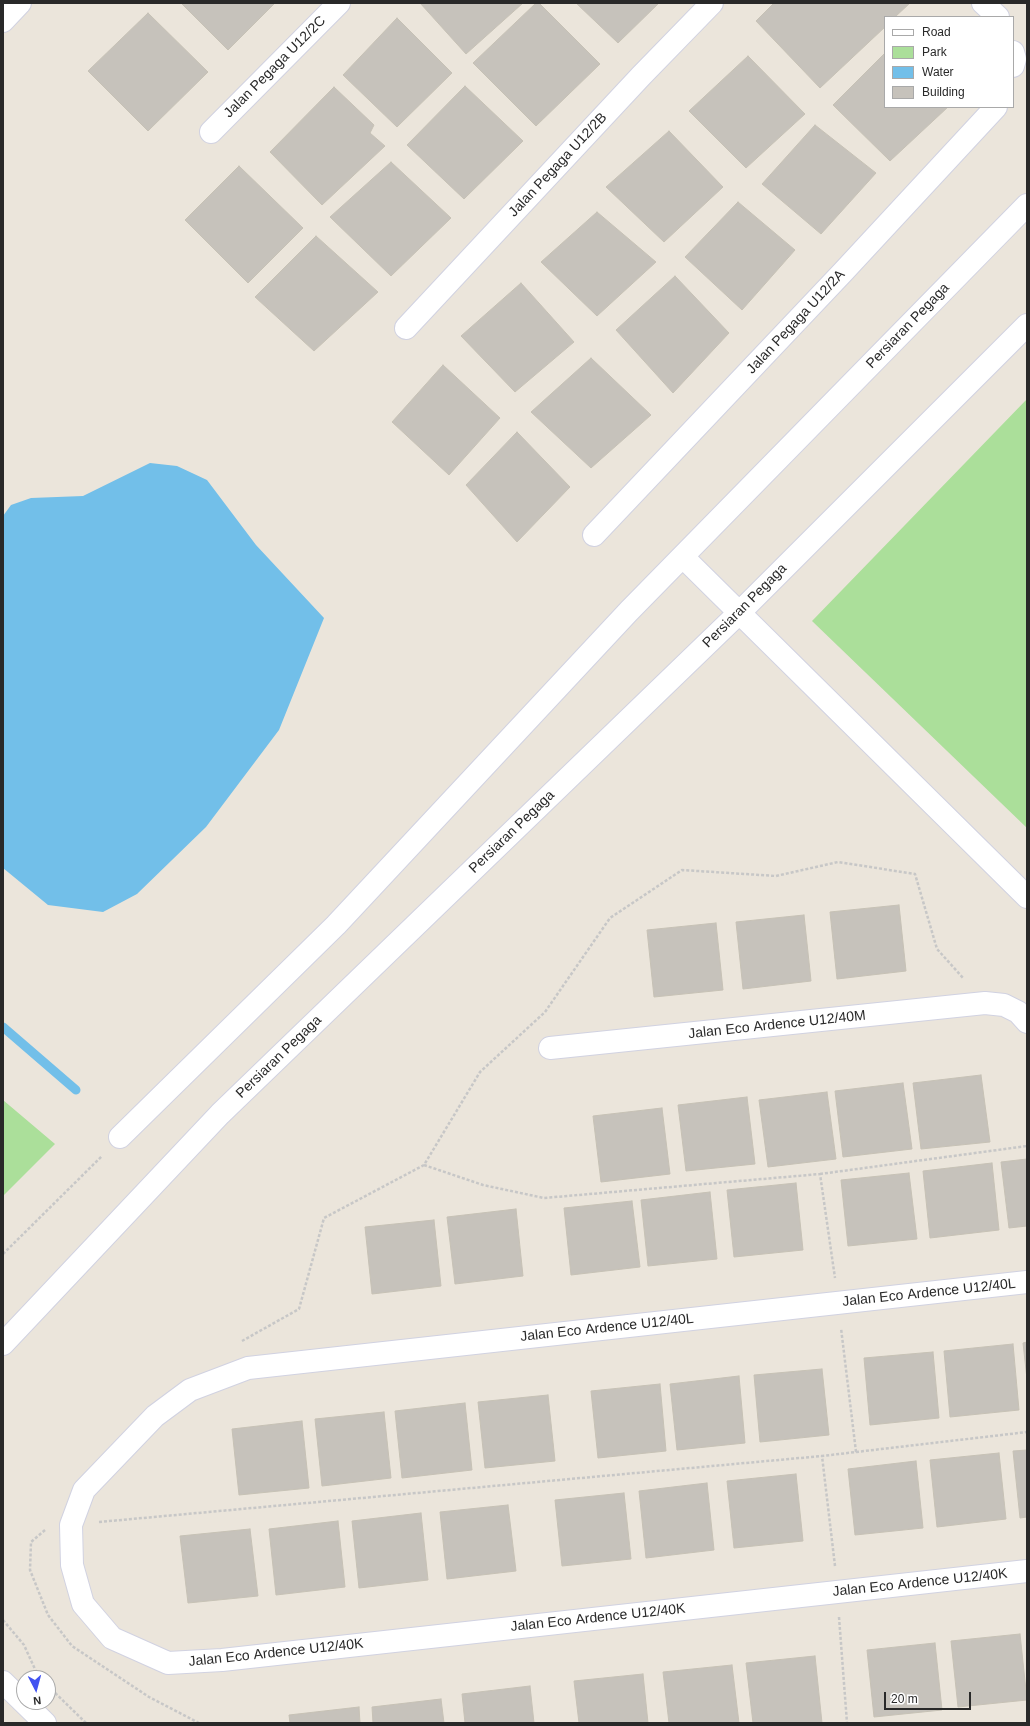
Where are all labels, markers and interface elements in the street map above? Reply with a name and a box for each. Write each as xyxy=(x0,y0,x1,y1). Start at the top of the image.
street label: Jalan Pegaga U12/2C xyxy=(221,13,329,121)
legend xyxy=(884,16,1014,108)
text: Road xyxy=(922,25,951,39)
text: Park xyxy=(922,45,947,59)
text: Water xyxy=(922,65,954,79)
text: Building xyxy=(922,85,965,99)
street label: Jalan Pegaga U12/2B xyxy=(505,109,611,221)
street label: Jalan Pegaga U12/2A xyxy=(743,266,849,378)
street label: Persiaran Pegaga xyxy=(863,280,953,372)
street label: Persiaran Pegaga xyxy=(699,560,791,652)
street label: Persiaran Pegaga xyxy=(466,787,558,877)
street label: Jalan Eco Ardence U12/40M xyxy=(688,1007,866,1043)
street label: Persiaran Pegaga xyxy=(233,1012,325,1102)
street label: Jalan Eco Ardence U12/40L xyxy=(841,1276,1017,1310)
street label: Jalan Eco Ardence U12/40L xyxy=(519,1311,695,1345)
street label: Jalan Eco Ardence U12/40K xyxy=(832,1565,1008,1601)
street label: Jalan Eco Ardence U12/40K xyxy=(510,1600,686,1636)
street label: Jalan Eco Ardence U12/40K xyxy=(188,1635,364,1671)
north arrow xyxy=(16,1670,56,1710)
scale bar xyxy=(886,1684,973,1710)
text: 20 m xyxy=(891,1692,918,1706)
text: N xyxy=(33,1695,42,1707)

